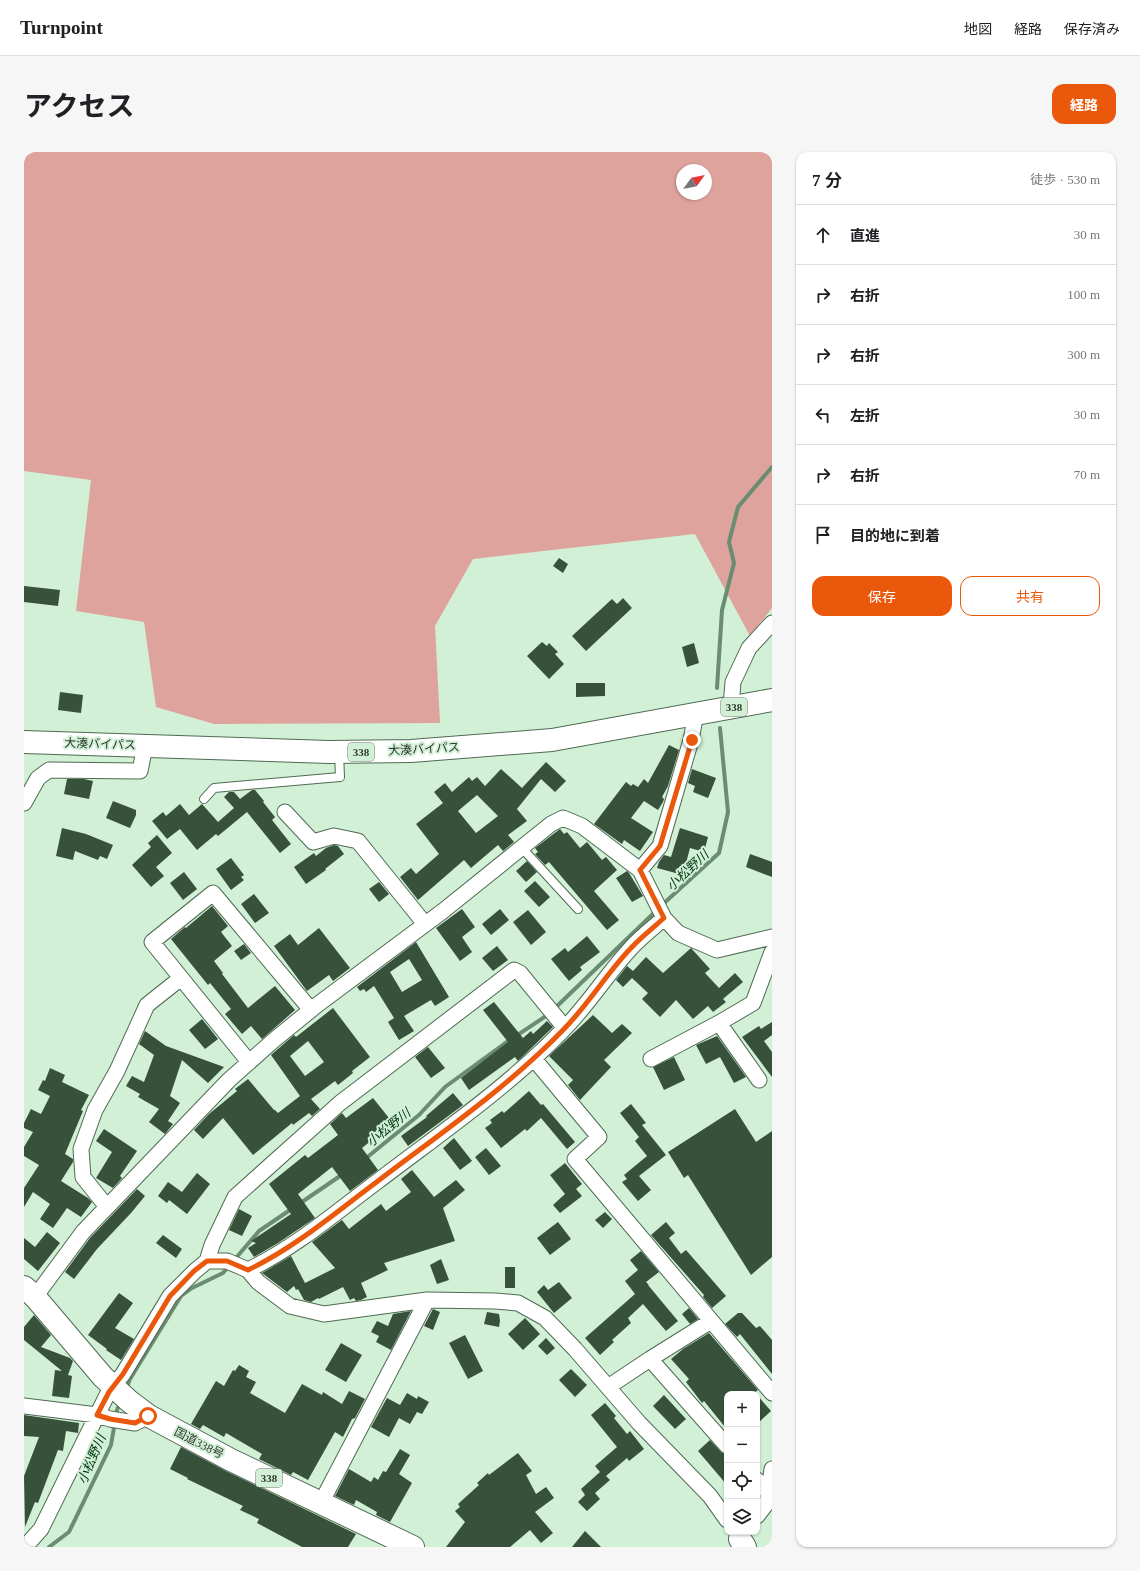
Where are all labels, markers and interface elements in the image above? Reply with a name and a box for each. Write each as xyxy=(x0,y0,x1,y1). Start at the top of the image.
text: Turnpoint xyxy=(20,17,103,38)
text: 地図 xyxy=(964,22,992,37)
text: 経路 xyxy=(1014,22,1042,37)
text: 保存済み xyxy=(1064,22,1120,37)
button: 経路 xyxy=(1052,84,1116,124)
text: アクセス xyxy=(24,91,135,122)
north arrow xyxy=(676,164,712,200)
text: 7 分 xyxy=(812,171,842,190)
text: 徒歩 · 530 m xyxy=(1030,172,1100,187)
icon: ahead xyxy=(812,224,834,246)
text: 30 m xyxy=(1074,227,1100,242)
text: 直進 xyxy=(850,228,880,244)
icon: right xyxy=(812,284,834,306)
text: 100 m xyxy=(1067,287,1100,302)
text: 右折 xyxy=(850,288,880,304)
icon: right xyxy=(812,344,834,366)
text: 300 m xyxy=(1067,347,1100,362)
text: 右折 xyxy=(850,348,880,364)
icon: left xyxy=(812,404,834,426)
text: 30 m xyxy=(1074,407,1100,422)
text: 左折 xyxy=(850,408,880,424)
icon: right xyxy=(812,464,834,486)
text: 70 m xyxy=(1074,467,1100,482)
text: 右折 xyxy=(850,468,880,484)
icon: arrive xyxy=(812,524,834,546)
text: 目的地に到着 xyxy=(850,528,940,544)
button: 保存 xyxy=(812,576,952,616)
button: 共有 xyxy=(960,576,1100,616)
road number: 338 xyxy=(721,698,747,716)
route end xyxy=(683,731,701,749)
street label: 大湊バイパス xyxy=(64,736,136,752)
street label: 大湊バイパス xyxy=(388,740,460,758)
road number: 338 xyxy=(348,743,374,761)
water label: 小松野川 xyxy=(663,846,713,894)
water label: 小松野川 xyxy=(363,1104,415,1150)
map controls xyxy=(724,1391,760,1535)
button: + xyxy=(724,1391,760,1427)
route start xyxy=(139,1407,157,1425)
street label: 国道338号 xyxy=(172,1425,226,1461)
button: − xyxy=(724,1427,760,1463)
water label: 小松野川 xyxy=(74,1430,109,1486)
button: locate xyxy=(724,1463,760,1499)
road number: 338 xyxy=(256,1469,282,1487)
button: layers xyxy=(724,1499,760,1535)

